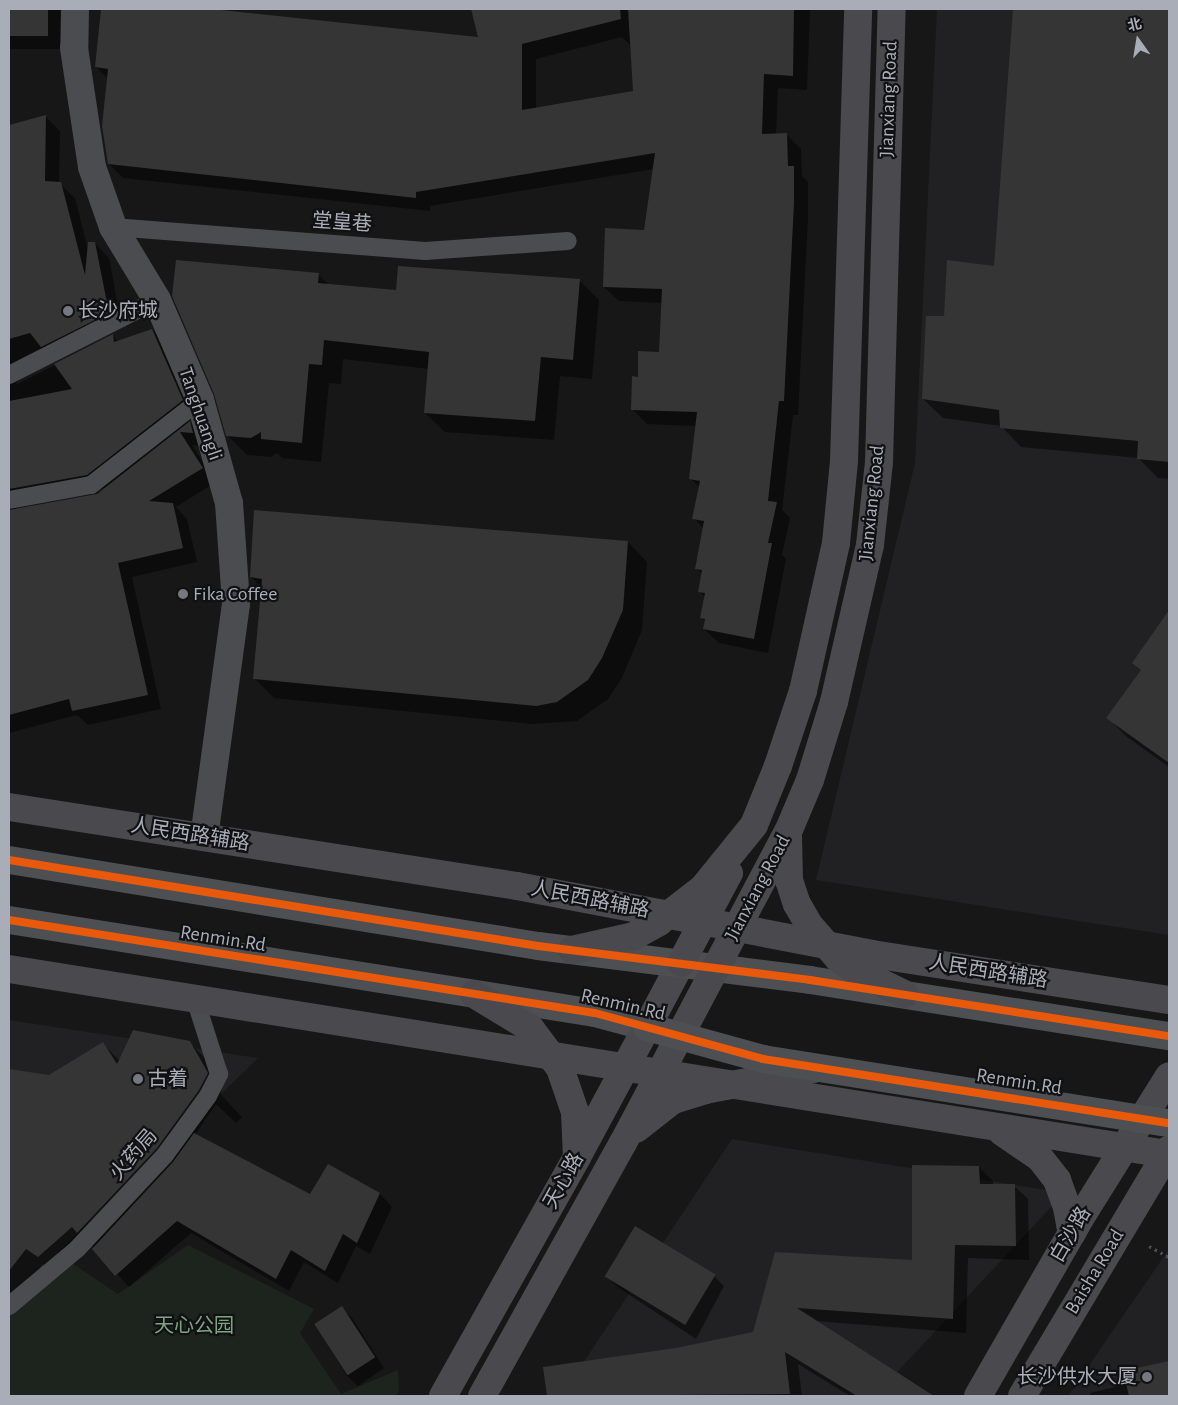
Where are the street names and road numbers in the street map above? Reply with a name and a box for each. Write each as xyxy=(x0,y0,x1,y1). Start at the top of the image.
street label: Jianxiang Road xyxy=(875,41,903,157)
street label: 堂皇巷 xyxy=(311,209,373,237)
street label: Tanghuangli xyxy=(173,364,227,464)
street label: Jianxiang Road xyxy=(854,444,890,562)
street label: 人民西路辅路 xyxy=(129,814,251,856)
street label: Jianxiang Road xyxy=(720,831,796,945)
street label: 人民西路辅路 xyxy=(529,877,651,923)
street label: Renmin.Rd xyxy=(179,920,267,958)
street label: 人民西路辅路 xyxy=(927,951,1049,993)
street label: Renmin.Rd xyxy=(578,984,668,1026)
street label: Renmin.Rd xyxy=(975,1063,1063,1101)
street label: 火药局 xyxy=(105,1124,163,1186)
street label: 天心路 xyxy=(539,1149,589,1213)
street label: 白沙路 xyxy=(1046,1203,1096,1267)
street label: Baisha Road xyxy=(1060,1225,1130,1319)

